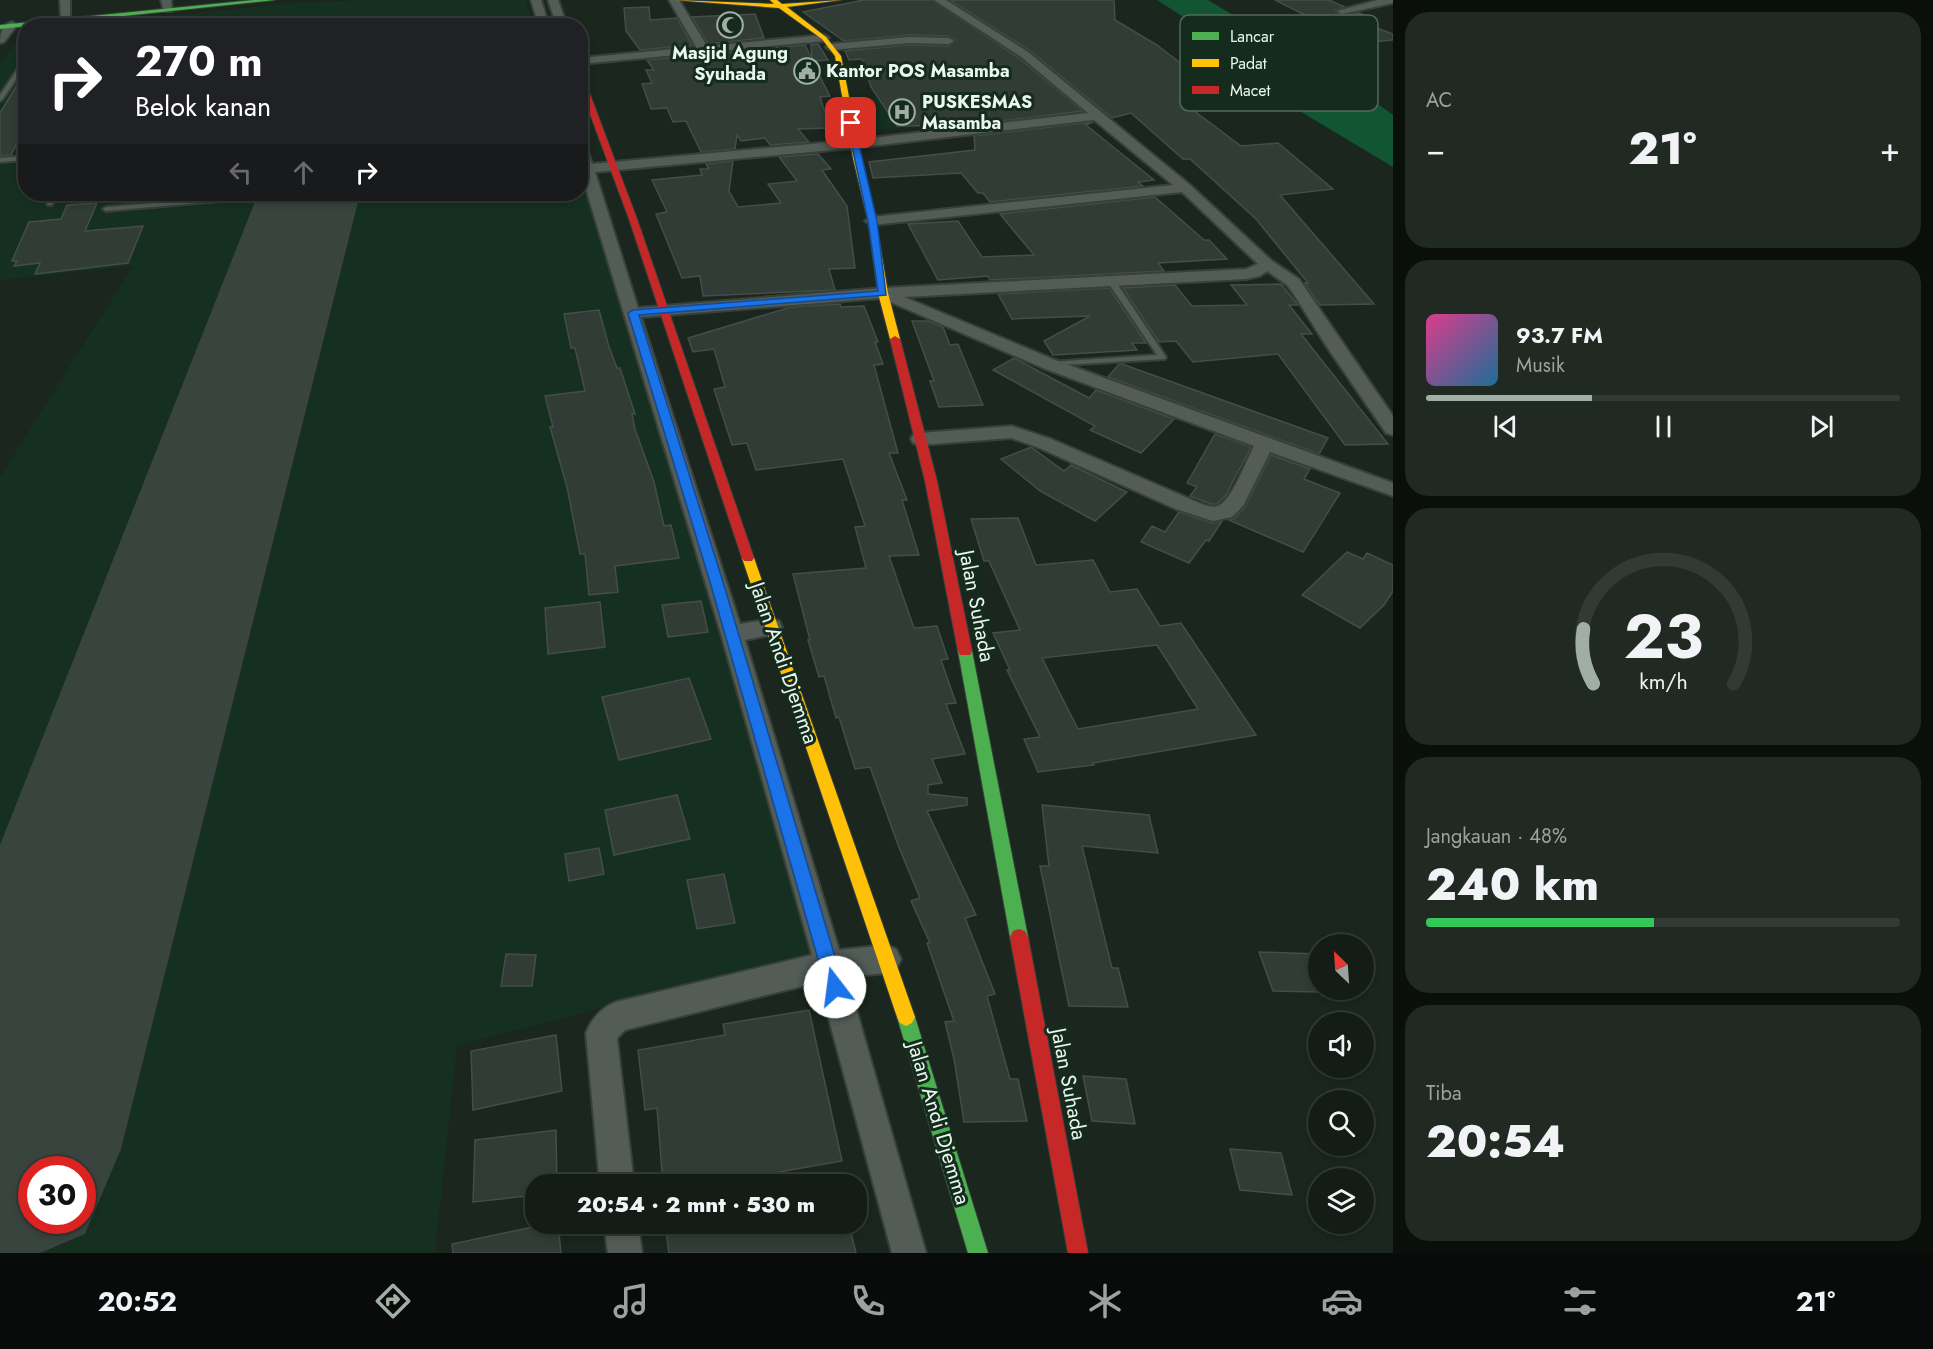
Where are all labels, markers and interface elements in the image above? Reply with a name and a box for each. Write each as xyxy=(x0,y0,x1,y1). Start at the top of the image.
mosque icon: Masjid Agung Syuhada xyxy=(715,10,745,40)
legend xyxy=(1180,15,1378,111)
text: Lancar xyxy=(1230,25,1275,48)
text: 270 m xyxy=(135,31,263,92)
place label: Masjid Agung Syuhada xyxy=(672,40,788,87)
icon: right xyxy=(36,42,114,120)
text: Padat xyxy=(1230,52,1267,75)
public building icon: Kantor POS Masamba xyxy=(792,56,822,86)
place label: Kantor POS Masamba xyxy=(826,58,1010,84)
text: Macet xyxy=(1230,79,1271,102)
text: AC xyxy=(1426,86,1452,115)
text: Belok kanan xyxy=(135,87,271,126)
place label: PUSKESMAS Masamba xyxy=(922,89,1032,136)
pin xyxy=(825,97,876,148)
hospital icon: PUSKESMAS Masamba xyxy=(887,97,917,127)
icon: arrive xyxy=(834,106,867,139)
text: 21° xyxy=(1629,116,1697,181)
text: − xyxy=(1426,126,1445,173)
text: + xyxy=(1880,126,1900,173)
icon: left xyxy=(224,156,257,189)
icon: ahead xyxy=(287,156,320,189)
icon: right xyxy=(350,156,383,189)
text: 93.7 FM xyxy=(1516,319,1603,351)
text: Musik xyxy=(1516,351,1565,380)
icon: previous xyxy=(1489,410,1522,443)
icon: pause xyxy=(1647,410,1680,443)
icon: next xyxy=(1805,410,1838,443)
street label: Jalan Suhada xyxy=(951,545,1003,664)
street label: Jalan Andi Djemma xyxy=(741,575,826,748)
text: 23 xyxy=(1623,591,1703,681)
text: km/h xyxy=(1639,666,1687,697)
text: Jangkauan · 48% xyxy=(1426,822,1567,851)
text: 240 km xyxy=(1426,852,1599,917)
north arrow xyxy=(1308,934,1374,1000)
map controls xyxy=(1308,934,1374,1234)
position arrow xyxy=(803,955,867,1019)
button: sound xyxy=(1308,1012,1374,1078)
street label: Jalan Suhada xyxy=(1043,1023,1095,1142)
street label: Jalan Andi Djemma xyxy=(899,1035,978,1208)
text: Tiba xyxy=(1426,1079,1462,1108)
button: search xyxy=(1308,1090,1374,1156)
text: 20:54 xyxy=(1426,1109,1565,1174)
speed limit sign: 30 xyxy=(18,1156,96,1234)
button: layers xyxy=(1308,1168,1374,1234)
text: 20:54 · 2 mnt · 530 m xyxy=(577,1188,815,1220)
icon: directions xyxy=(372,1280,414,1322)
icon: music xyxy=(610,1280,652,1322)
icon: phone xyxy=(847,1280,889,1322)
icon: climate xyxy=(1084,1280,1126,1322)
icon: car xyxy=(1321,1280,1363,1322)
icon: filters xyxy=(1559,1280,1601,1322)
text: 20:52 xyxy=(98,1282,177,1321)
text: 21° xyxy=(1796,1282,1835,1321)

